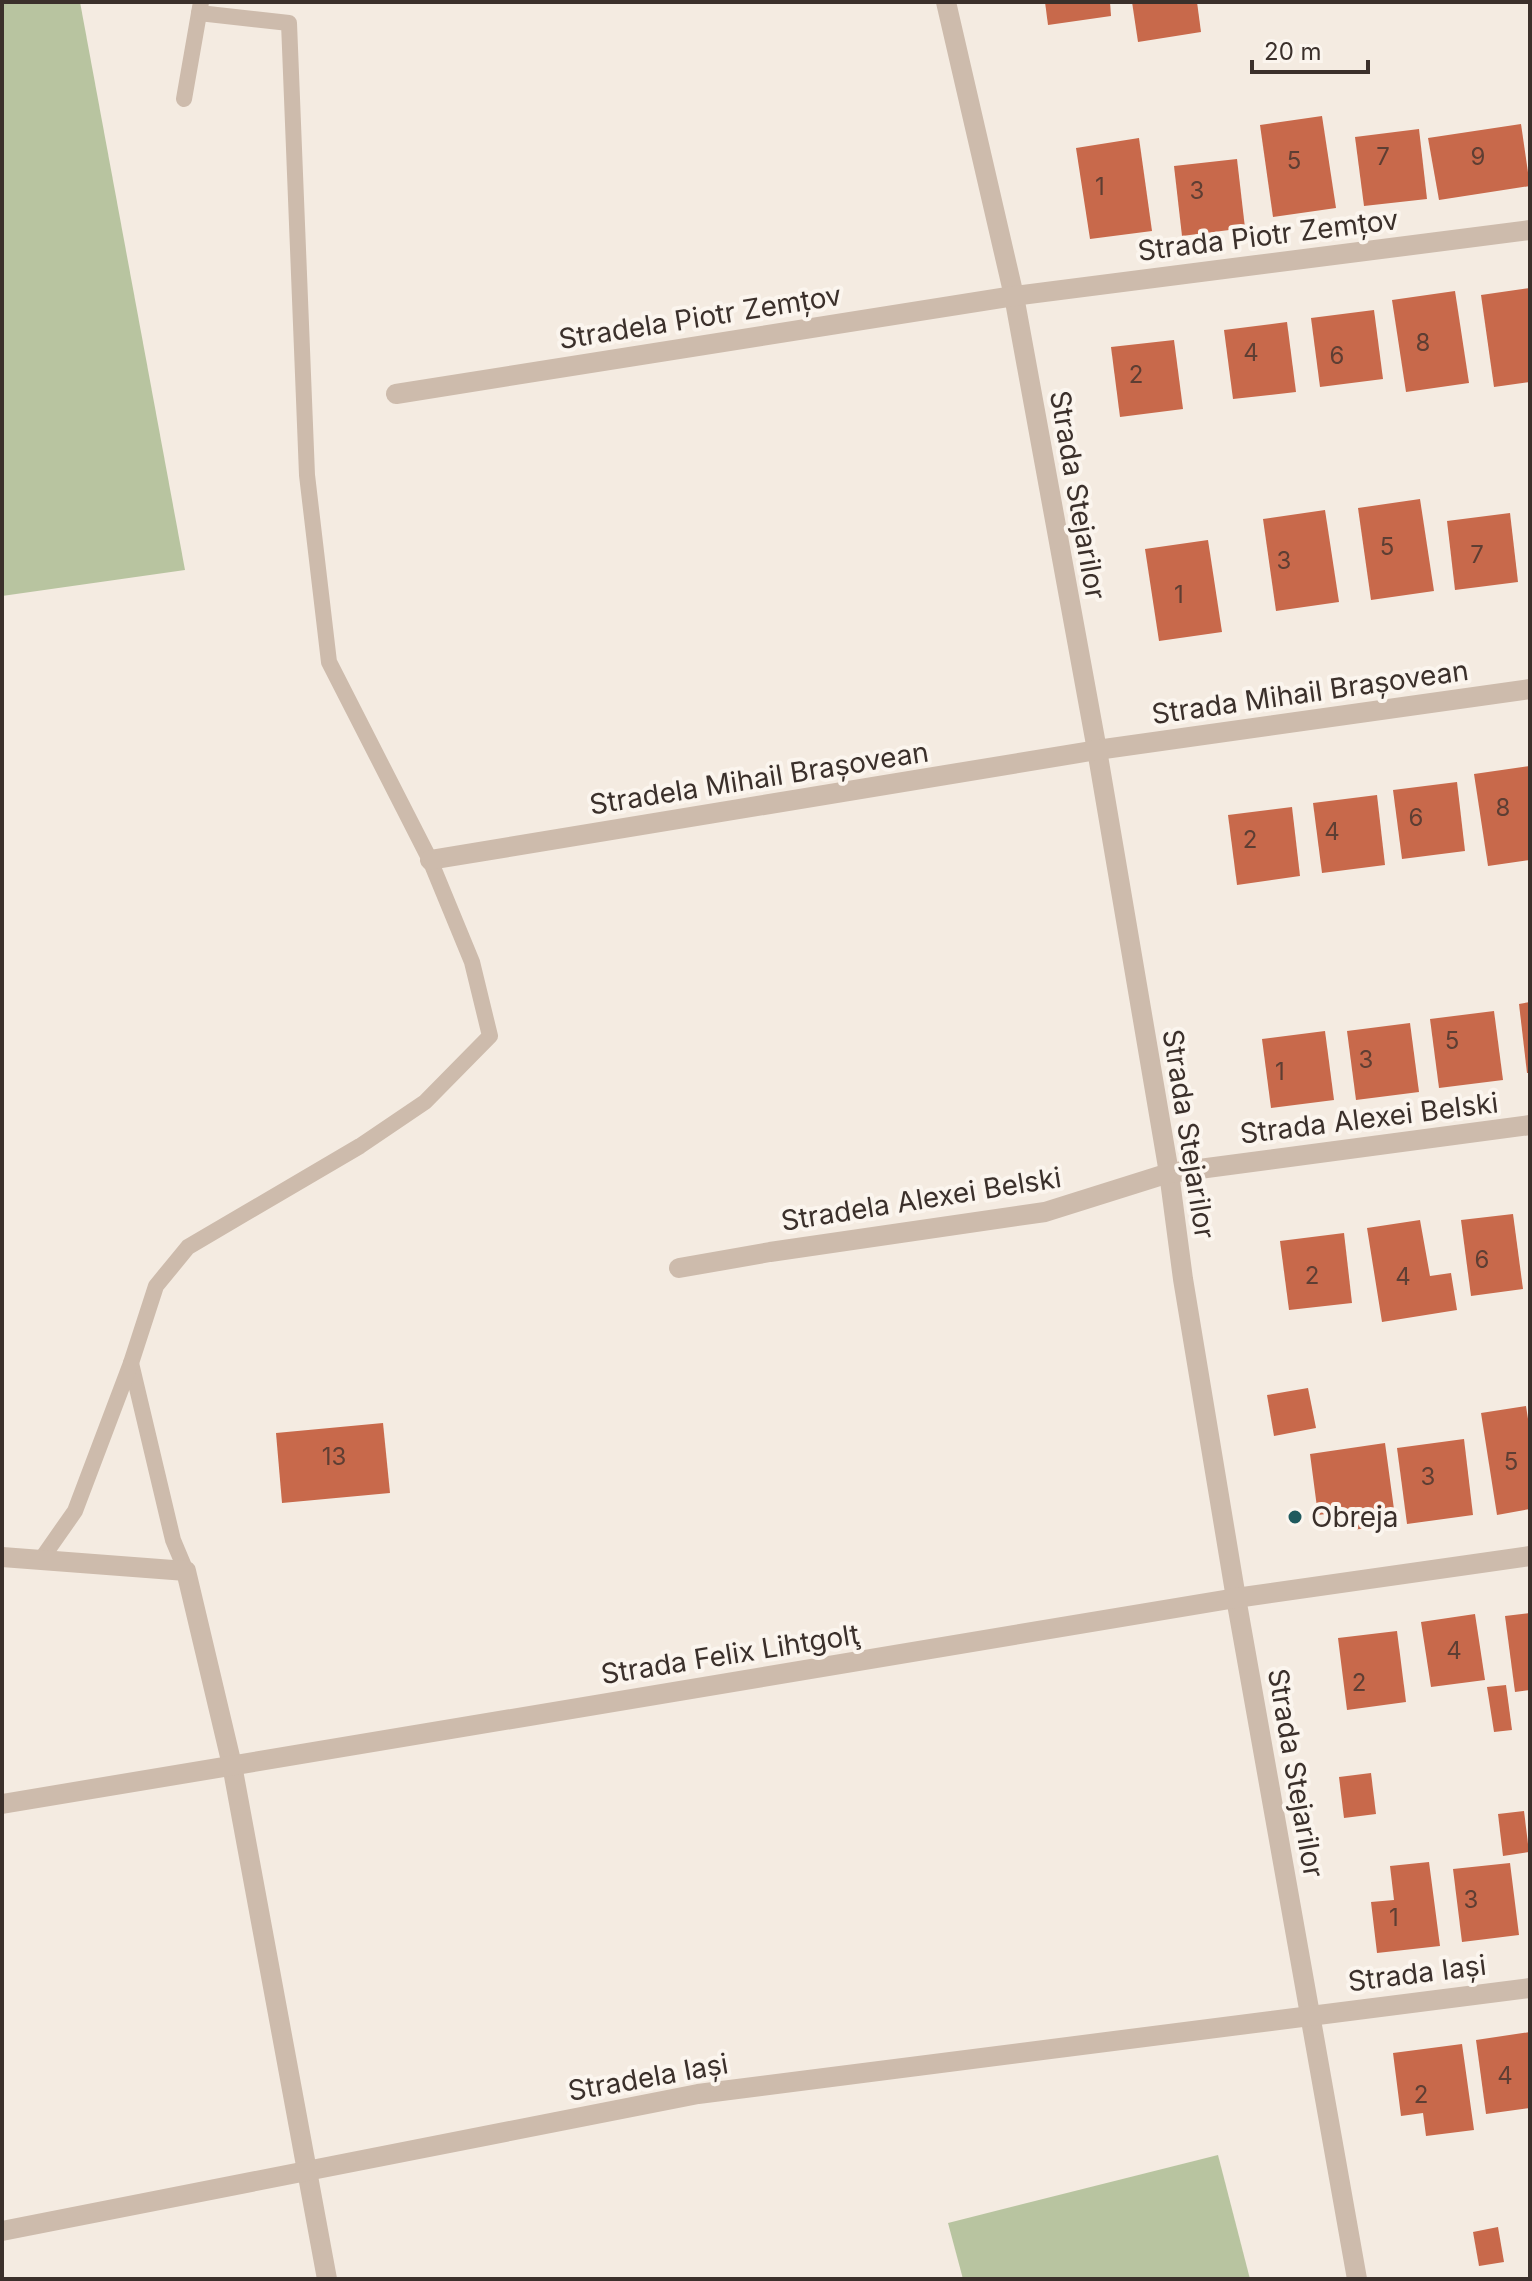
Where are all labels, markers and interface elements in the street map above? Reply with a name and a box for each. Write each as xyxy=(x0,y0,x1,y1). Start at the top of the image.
scale bar xyxy=(1252,24,1368,74)
text: 20 m xyxy=(1264,37,1322,66)
house number: 7 xyxy=(1376,142,1390,171)
house number: 9 xyxy=(1471,142,1485,171)
house number: 5 xyxy=(1287,146,1301,175)
house number: 1 xyxy=(1095,172,1105,201)
house number: 3 xyxy=(1190,176,1204,205)
street label: Strada Piotr Zemțov xyxy=(1136,202,1400,268)
street label: Stradela Piotr Zemțov xyxy=(556,278,844,356)
house number: 8 xyxy=(1416,328,1430,357)
house number: 4 xyxy=(1243,338,1259,367)
house number: 6 xyxy=(1330,341,1344,370)
house number: 2 xyxy=(1129,360,1143,389)
street label: Strada Stejarilor xyxy=(1043,388,1113,602)
house number: 5 xyxy=(1380,532,1394,561)
house number: 7 xyxy=(1470,540,1484,569)
house number: 3 xyxy=(1277,546,1291,575)
house number: 1 xyxy=(1174,580,1184,609)
street label: Strada Mihail Brașovean xyxy=(1149,653,1471,731)
street label: Stradela Mihail Brașovean xyxy=(587,734,931,822)
house number: 8 xyxy=(1496,793,1510,822)
house number: 6 xyxy=(1409,803,1423,832)
house number: 4 xyxy=(1324,817,1340,846)
house number: 2 xyxy=(1243,825,1257,854)
house number: 5 xyxy=(1445,1026,1459,1055)
street label: Strada Stejarilor xyxy=(1156,1027,1222,1241)
house number: 3 xyxy=(1359,1045,1373,1074)
house number: 1 xyxy=(1275,1057,1285,1086)
street label: Strada Alexei Belski xyxy=(1238,1085,1500,1151)
street label: Stradela Alexei Belski xyxy=(779,1160,1063,1238)
house number: 6 xyxy=(1475,1245,1489,1274)
house number: 2 xyxy=(1305,1261,1319,1290)
house number: 4 xyxy=(1395,1262,1411,1291)
house number: 13 xyxy=(322,1442,346,1471)
house number: 5 xyxy=(1504,1447,1518,1476)
house number: 3 xyxy=(1421,1462,1435,1491)
place label: Obreja xyxy=(1311,1500,1398,1534)
marker: Obreja xyxy=(1286,1508,1304,1526)
street label: Strada Felix Lihtgolţ xyxy=(598,1617,862,1691)
house number: 4 xyxy=(1446,1636,1462,1665)
street label: Strada Stejarilor xyxy=(1261,1666,1331,1880)
house number: 2 xyxy=(1352,1668,1366,1697)
house number: 3 xyxy=(1464,1885,1478,1914)
house number: 1 xyxy=(1389,1903,1399,1932)
street label: Strada Iași xyxy=(1346,1948,1488,1998)
street label: Stradela Iași xyxy=(565,2046,731,2108)
house number: 4 xyxy=(1497,2061,1513,2090)
house number: 2 xyxy=(1414,2080,1428,2109)

